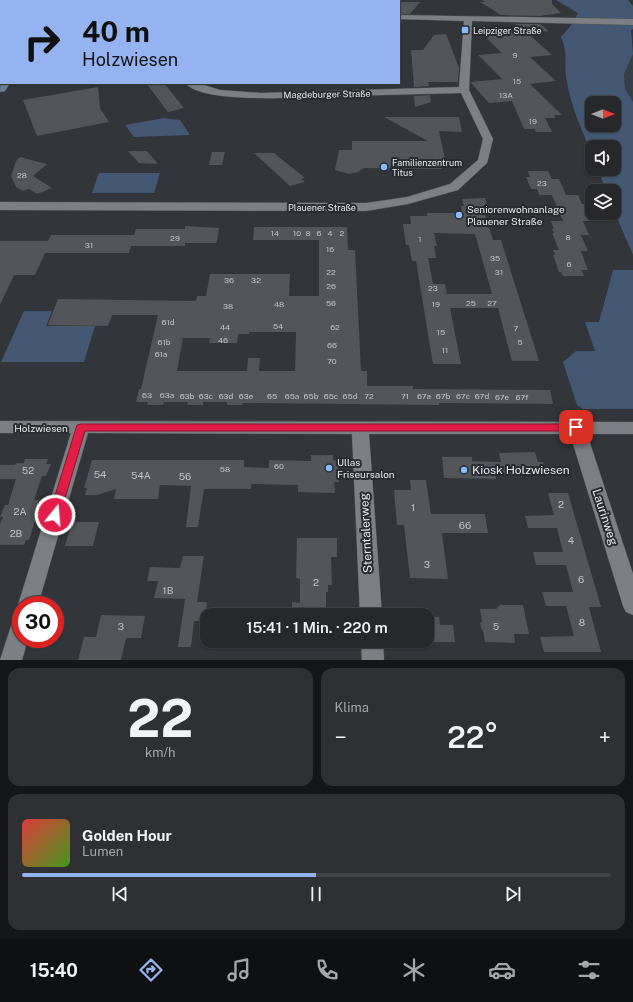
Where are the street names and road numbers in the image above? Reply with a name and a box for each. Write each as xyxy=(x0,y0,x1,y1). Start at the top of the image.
street label: Magdeburger Straße xyxy=(283,88,371,100)
street label: Plauener Straße xyxy=(288,202,356,213)
street label: Holzwiesen xyxy=(14,422,68,434)
street label: Laurinweg xyxy=(589,487,621,547)
street label: Sterntalerweg xyxy=(357,493,375,573)

